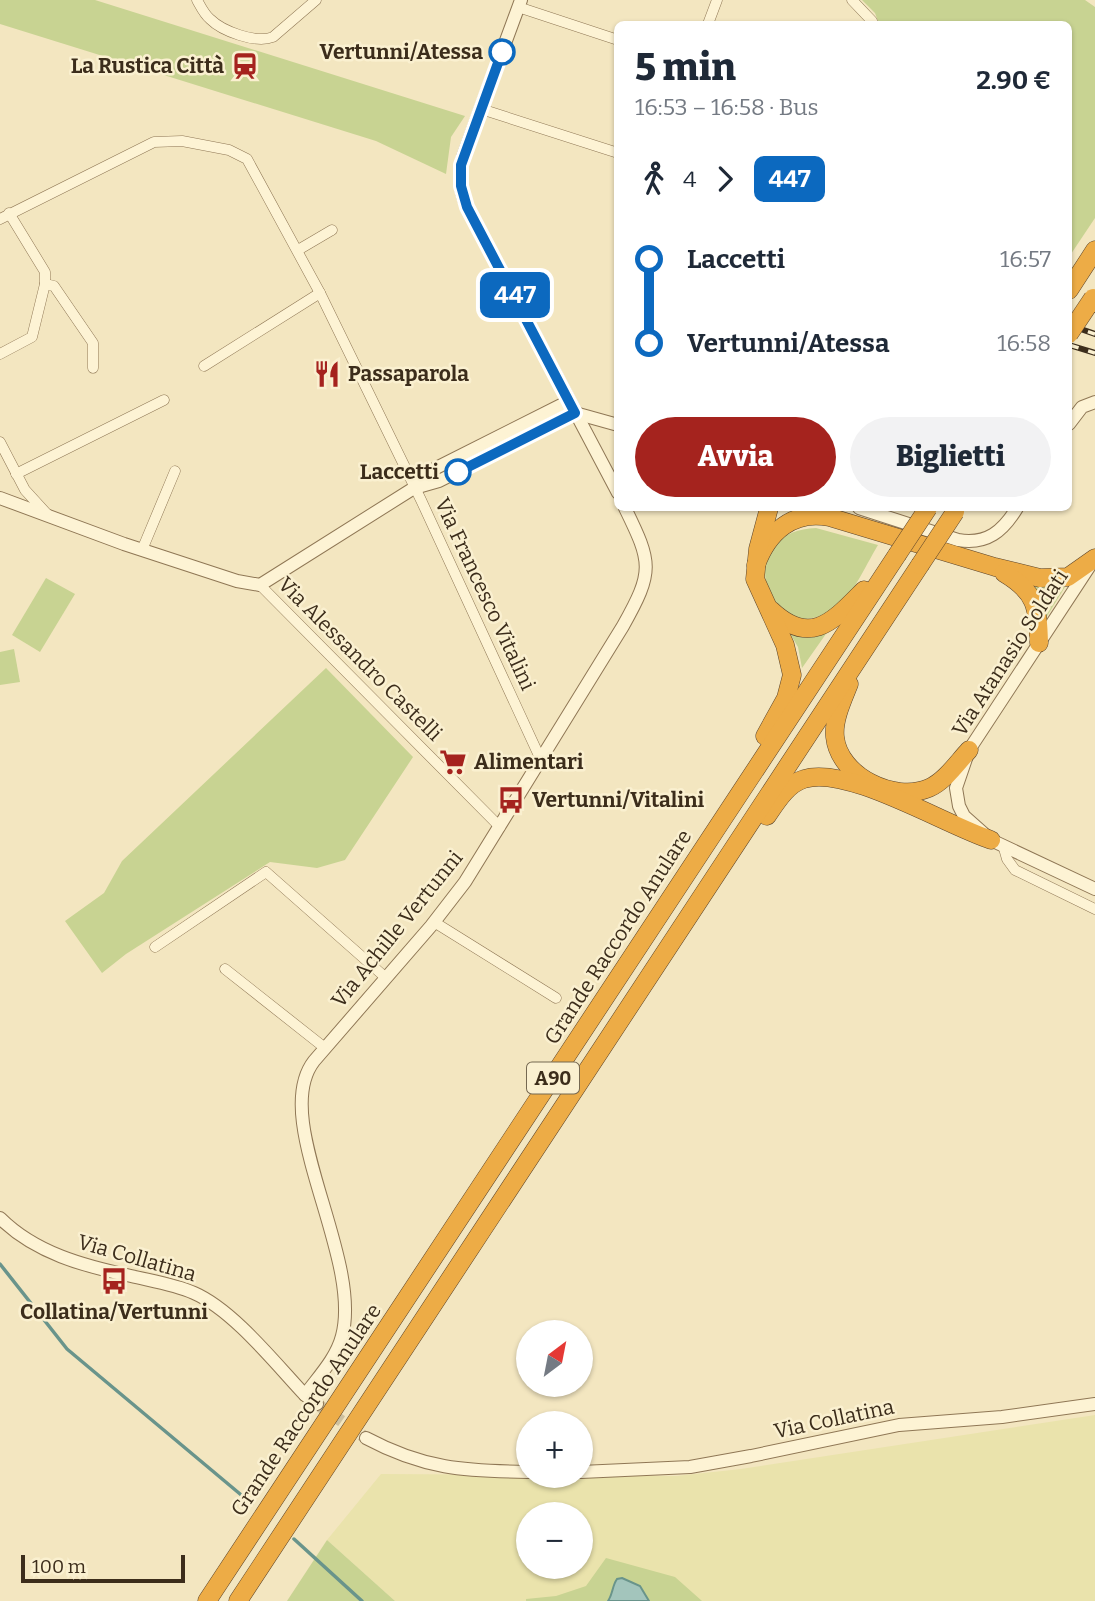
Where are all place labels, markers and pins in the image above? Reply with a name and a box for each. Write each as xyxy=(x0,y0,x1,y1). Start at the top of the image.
place label: Vertunni/Atessa xyxy=(319,39,483,65)
marker: Vertunni/Atessa xyxy=(489,39,515,65)
station icon: La Rustica Città xyxy=(230,51,260,81)
place label: La Rustica Città xyxy=(71,53,224,79)
restaurant icon: Passaparola xyxy=(312,359,342,389)
place label: Passaparola xyxy=(348,361,469,387)
place label: Laccetti xyxy=(360,459,439,485)
marker: Laccetti xyxy=(445,459,471,485)
supermarket icon: Alimentari xyxy=(438,747,468,777)
place label: Alimentari xyxy=(474,749,584,775)
bus stop icon: Vertunni/Vitalini xyxy=(496,785,526,815)
place label: Vertunni/Vitalini xyxy=(532,787,705,813)
bus stop icon: Collatina/Vertunni xyxy=(99,1266,129,1296)
place label: Collatina/Vertunni xyxy=(20,1299,208,1325)

